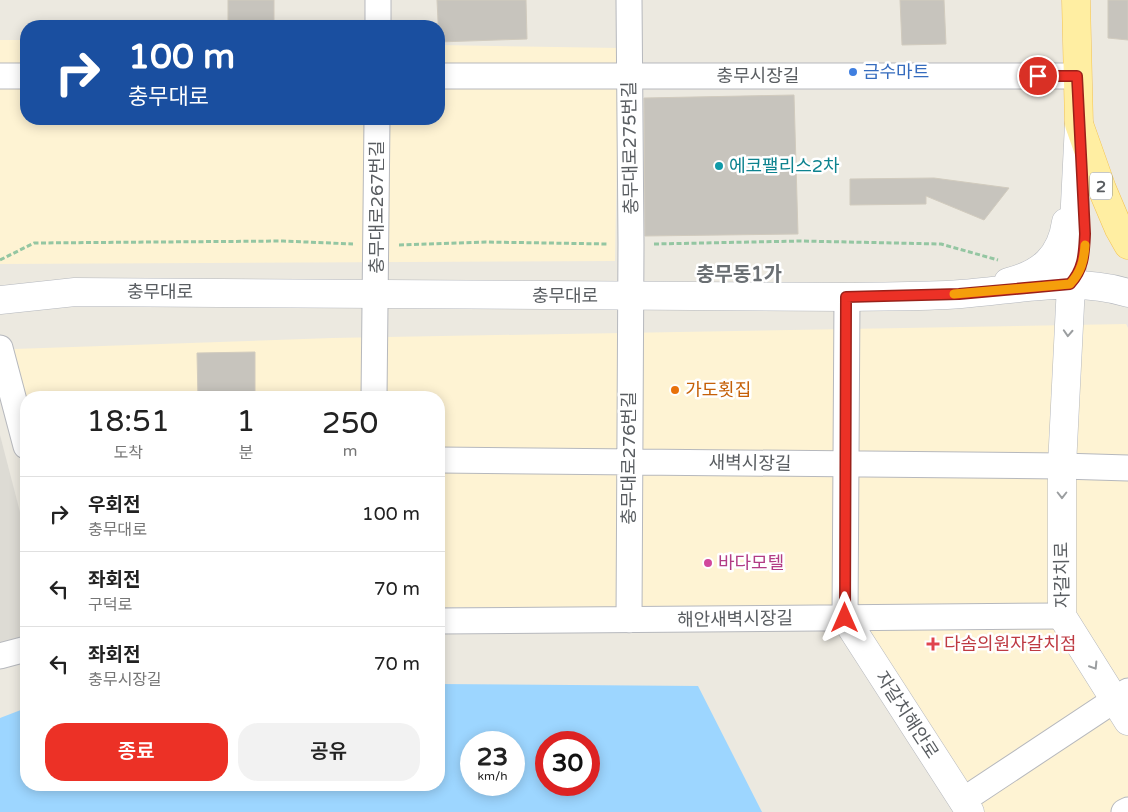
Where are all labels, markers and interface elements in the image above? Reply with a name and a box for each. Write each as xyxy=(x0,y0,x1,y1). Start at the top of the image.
text: 100 m xyxy=(128,36,235,78)
icon: right xyxy=(45,40,110,105)
pin xyxy=(1017,55,1059,97)
place label: 금수마트 xyxy=(863,61,929,83)
icon: arrive xyxy=(1024,62,1052,90)
street label: 충무시장길 xyxy=(717,65,799,87)
marker: 금수마트 xyxy=(847,66,859,78)
street label: 충무대로275번길 xyxy=(618,81,642,215)
text: 충무대로 xyxy=(128,84,209,110)
street label: 충무대로267번길 xyxy=(366,140,388,274)
place label: 에코팰리스2차 xyxy=(729,155,840,177)
marker: 에코팰리스2차 xyxy=(713,160,725,172)
road number: 2 xyxy=(1090,172,1112,200)
district label: 충무동1가 xyxy=(696,263,782,287)
street label: 충무대로 xyxy=(127,281,193,303)
street label: 충무대로 xyxy=(532,285,598,307)
one-way arrow xyxy=(1063,330,1073,337)
place label: 가도횟집 xyxy=(685,379,751,401)
marker: 가도횟집 xyxy=(669,384,681,396)
street label: 충무대로276번길 xyxy=(618,391,640,525)
text: 18:51 xyxy=(87,403,170,440)
text: 1 xyxy=(236,403,255,440)
text: 250 xyxy=(322,405,378,442)
text: m xyxy=(343,441,357,461)
text: 도착 xyxy=(113,443,143,463)
text: 분 xyxy=(238,443,253,463)
street label: 새벽시장길 xyxy=(708,451,792,475)
one-way arrow xyxy=(1057,492,1067,499)
text: 우회전 xyxy=(88,494,140,516)
icon: right xyxy=(45,500,73,528)
text: 100 m xyxy=(362,503,420,525)
text: 충무대로 xyxy=(88,520,147,540)
street label: 자갈치로 xyxy=(1050,542,1074,608)
place label: 바다모텔 xyxy=(718,552,784,574)
marker: 바다모텔 xyxy=(702,557,714,569)
text: 좌회전 xyxy=(88,569,140,591)
icon: left xyxy=(45,575,73,603)
text: 70 m xyxy=(374,578,420,600)
position arrow xyxy=(818,591,870,643)
text: 구덕로 xyxy=(88,595,132,615)
street label: 해안새벽시장길 xyxy=(677,607,793,631)
place label: 다솜의원자갈치점 xyxy=(944,633,1076,655)
marker: 다솜의원자갈치점 xyxy=(926,637,940,651)
text: 좌회전 xyxy=(88,644,140,666)
icon: left xyxy=(45,650,73,678)
text: 70 m xyxy=(374,653,420,675)
one-way arrow xyxy=(1087,661,1097,670)
street label: 자갈치해안로 xyxy=(871,667,943,763)
text: 충무시장길 xyxy=(88,670,162,690)
button: 종료 xyxy=(45,723,228,781)
button: 공유 xyxy=(238,723,420,781)
speed limit sign: 30 xyxy=(535,731,600,796)
text: 23 xyxy=(477,742,508,772)
text: km/h xyxy=(477,769,508,783)

